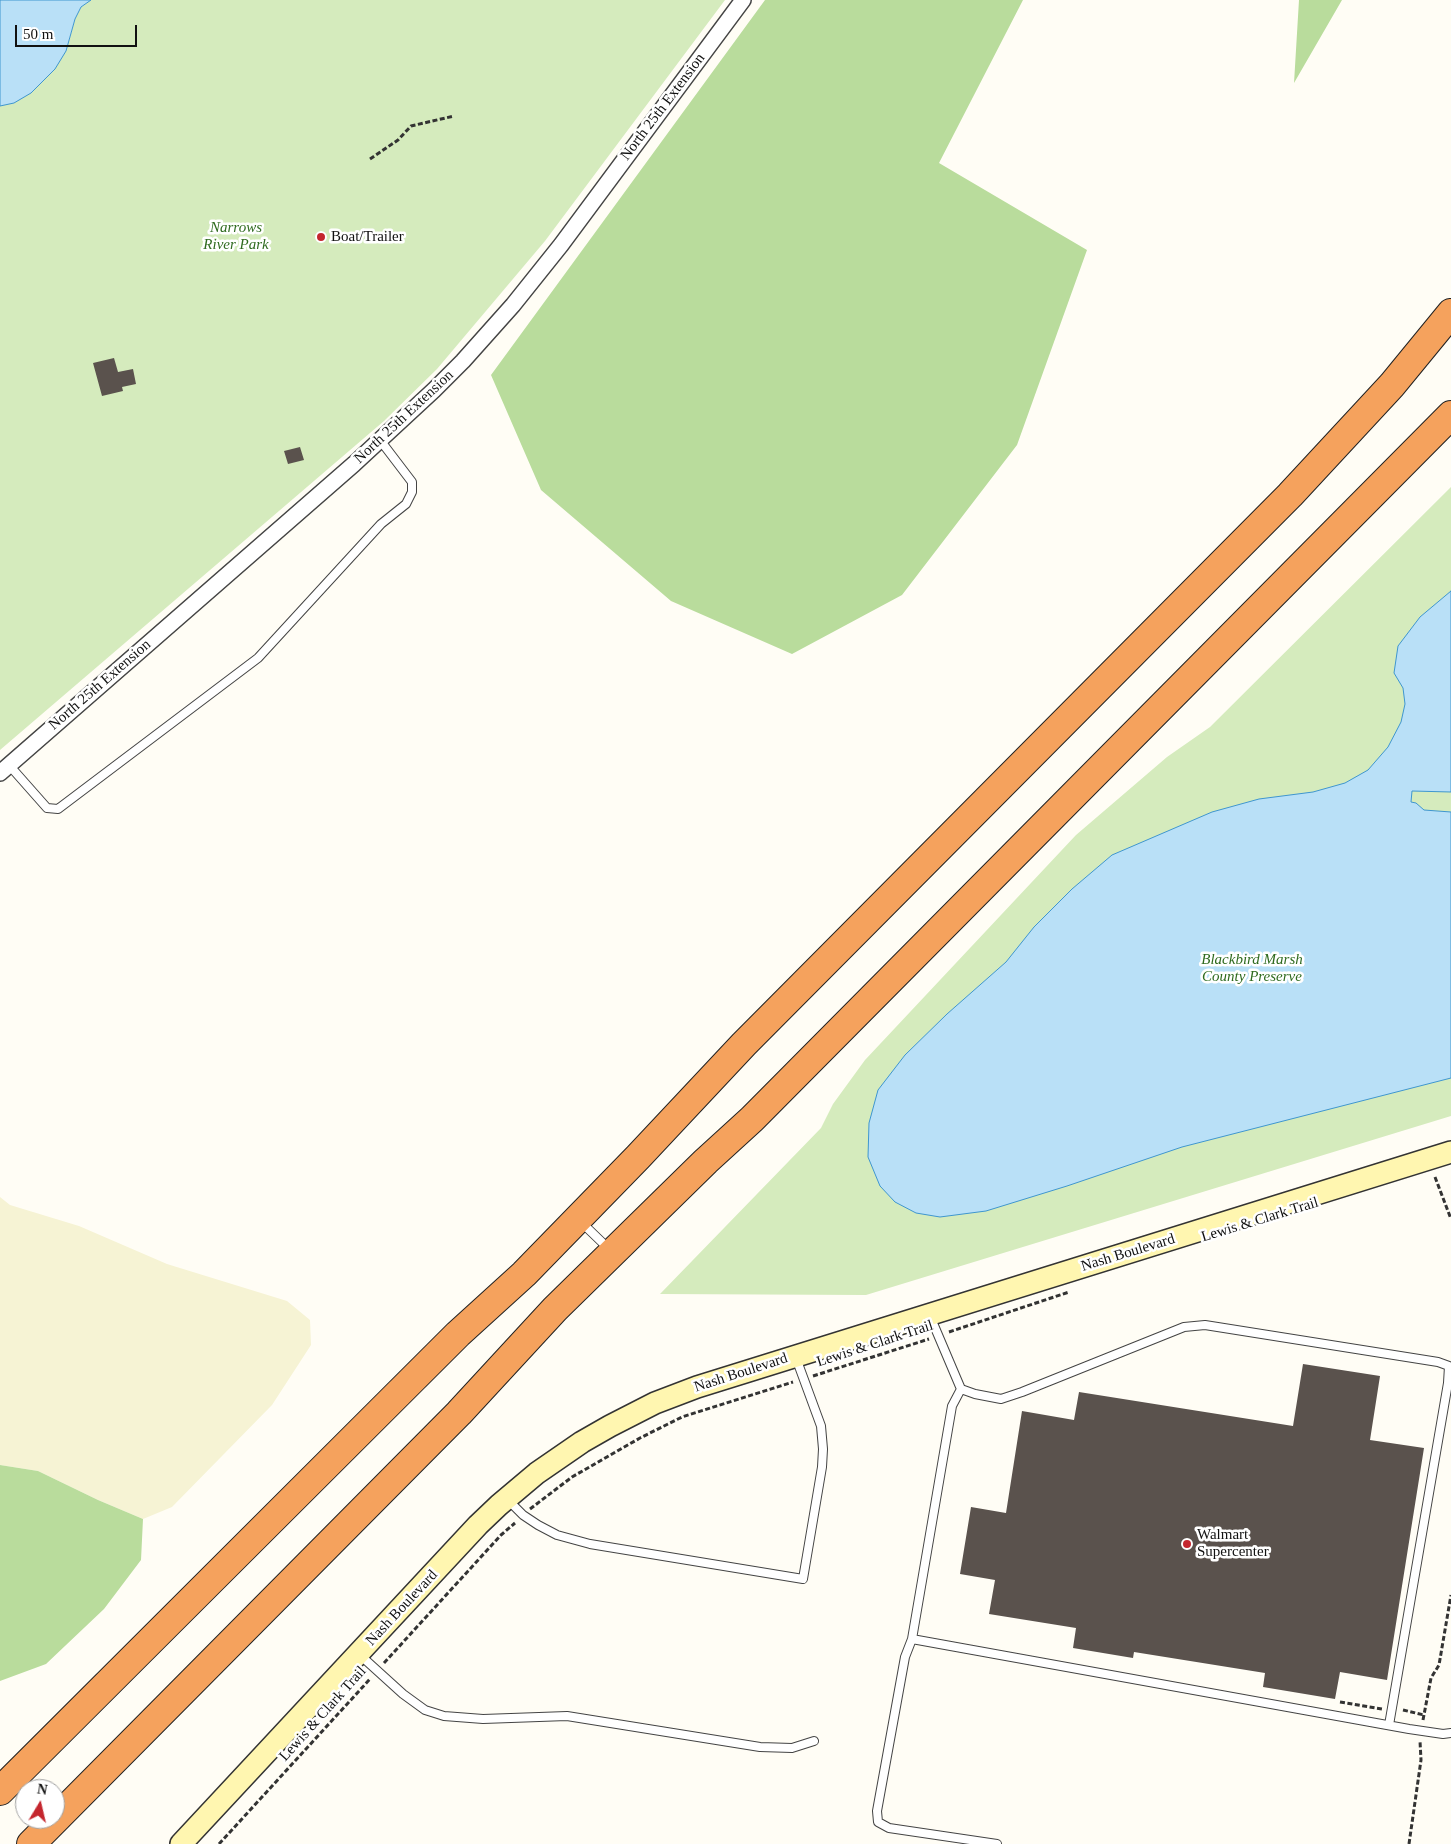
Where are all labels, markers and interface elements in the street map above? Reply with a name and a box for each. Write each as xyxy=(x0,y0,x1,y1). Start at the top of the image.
scale bar xyxy=(18,15,140,47)
text: 50 m xyxy=(23,26,53,42)
street label: North 25th Extension xyxy=(617,50,709,164)
park label: Narrows River Park xyxy=(203,219,269,254)
place label: Boat/Trailer xyxy=(331,228,404,246)
marker: Boat/Trailer xyxy=(315,231,327,243)
street label: North 25th Extension xyxy=(351,366,457,468)
street label: North 25th Extension xyxy=(45,636,155,734)
park label: Blackbird Marsh County Preserve xyxy=(1201,951,1303,986)
street label: Lewis & Clark Trail xyxy=(1199,1194,1321,1246)
street label: Nash Boulevard xyxy=(1079,1230,1177,1276)
street label: Lewis & Clark Trail xyxy=(814,1317,936,1371)
street label: Nash Boulevard xyxy=(692,1349,790,1397)
place label: Walmart Supercenter xyxy=(1197,1526,1269,1561)
marker: Walmart Supercenter xyxy=(1181,1538,1193,1550)
street label: Nash Boulevard xyxy=(362,1566,442,1650)
street label: Lewis & Clark Trail xyxy=(276,1663,370,1765)
north arrow xyxy=(15,1779,65,1829)
text: N xyxy=(36,1781,48,1798)

